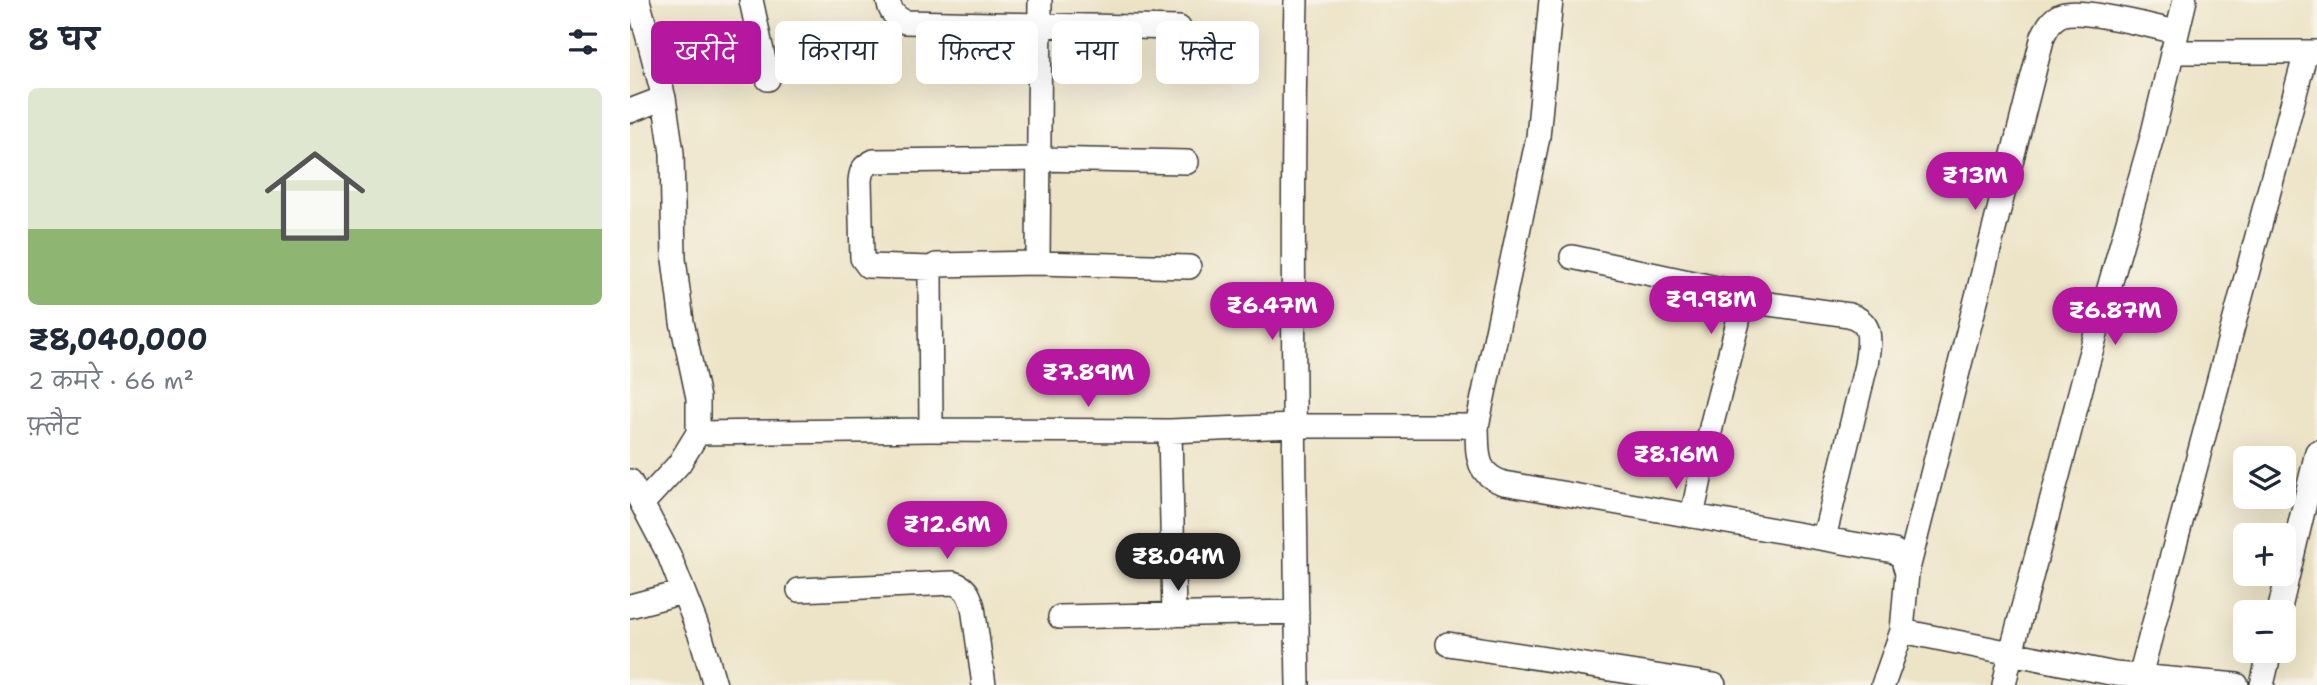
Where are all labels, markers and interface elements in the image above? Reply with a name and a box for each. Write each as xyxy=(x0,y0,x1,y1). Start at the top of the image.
text: 8 घर xyxy=(28,19,99,60)
chip: खरीदें xyxy=(651,21,761,84)
chip: किराया xyxy=(775,21,902,84)
chip: फ़िल्टर xyxy=(916,21,1038,84)
chip: नया xyxy=(1052,21,1142,84)
chip: फ़्लैट xyxy=(1156,21,1259,84)
icon: filters xyxy=(564,23,602,61)
icon: home xyxy=(252,133,378,259)
pin: ₹13M xyxy=(1934,152,2016,212)
text: ₹13M xyxy=(1942,160,2008,190)
pin: ₹9.98M xyxy=(1654,276,1768,336)
pin: ₹6.47M xyxy=(1215,282,1329,342)
text: ₹9.98M xyxy=(1665,284,1757,314)
pin: ₹6.87M xyxy=(2058,288,2172,347)
text: ₹6.47M xyxy=(1226,290,1318,320)
text: ₹6.87M xyxy=(2068,295,2162,325)
text: ₹8,040,000 xyxy=(28,319,208,360)
pin: ₹7.89M xyxy=(1031,350,1145,409)
text: ₹7.89M xyxy=(1042,357,1134,387)
text: 2 कमरे · 66 m² xyxy=(28,366,194,396)
text: फ़्लैट xyxy=(28,412,80,442)
pin: ₹8.16M xyxy=(1619,432,1733,491)
text: ₹8.16M xyxy=(1633,439,1719,469)
map controls xyxy=(2233,446,2296,663)
button: layers xyxy=(2233,446,2296,509)
pin: ₹12.6M xyxy=(890,502,1004,561)
text: ₹12.6M xyxy=(903,509,991,539)
button: + xyxy=(2233,523,2296,586)
pin: ₹8.04M xyxy=(1121,534,1235,593)
text: ₹8.04M xyxy=(1131,541,1225,571)
button: − xyxy=(2233,600,2296,663)

